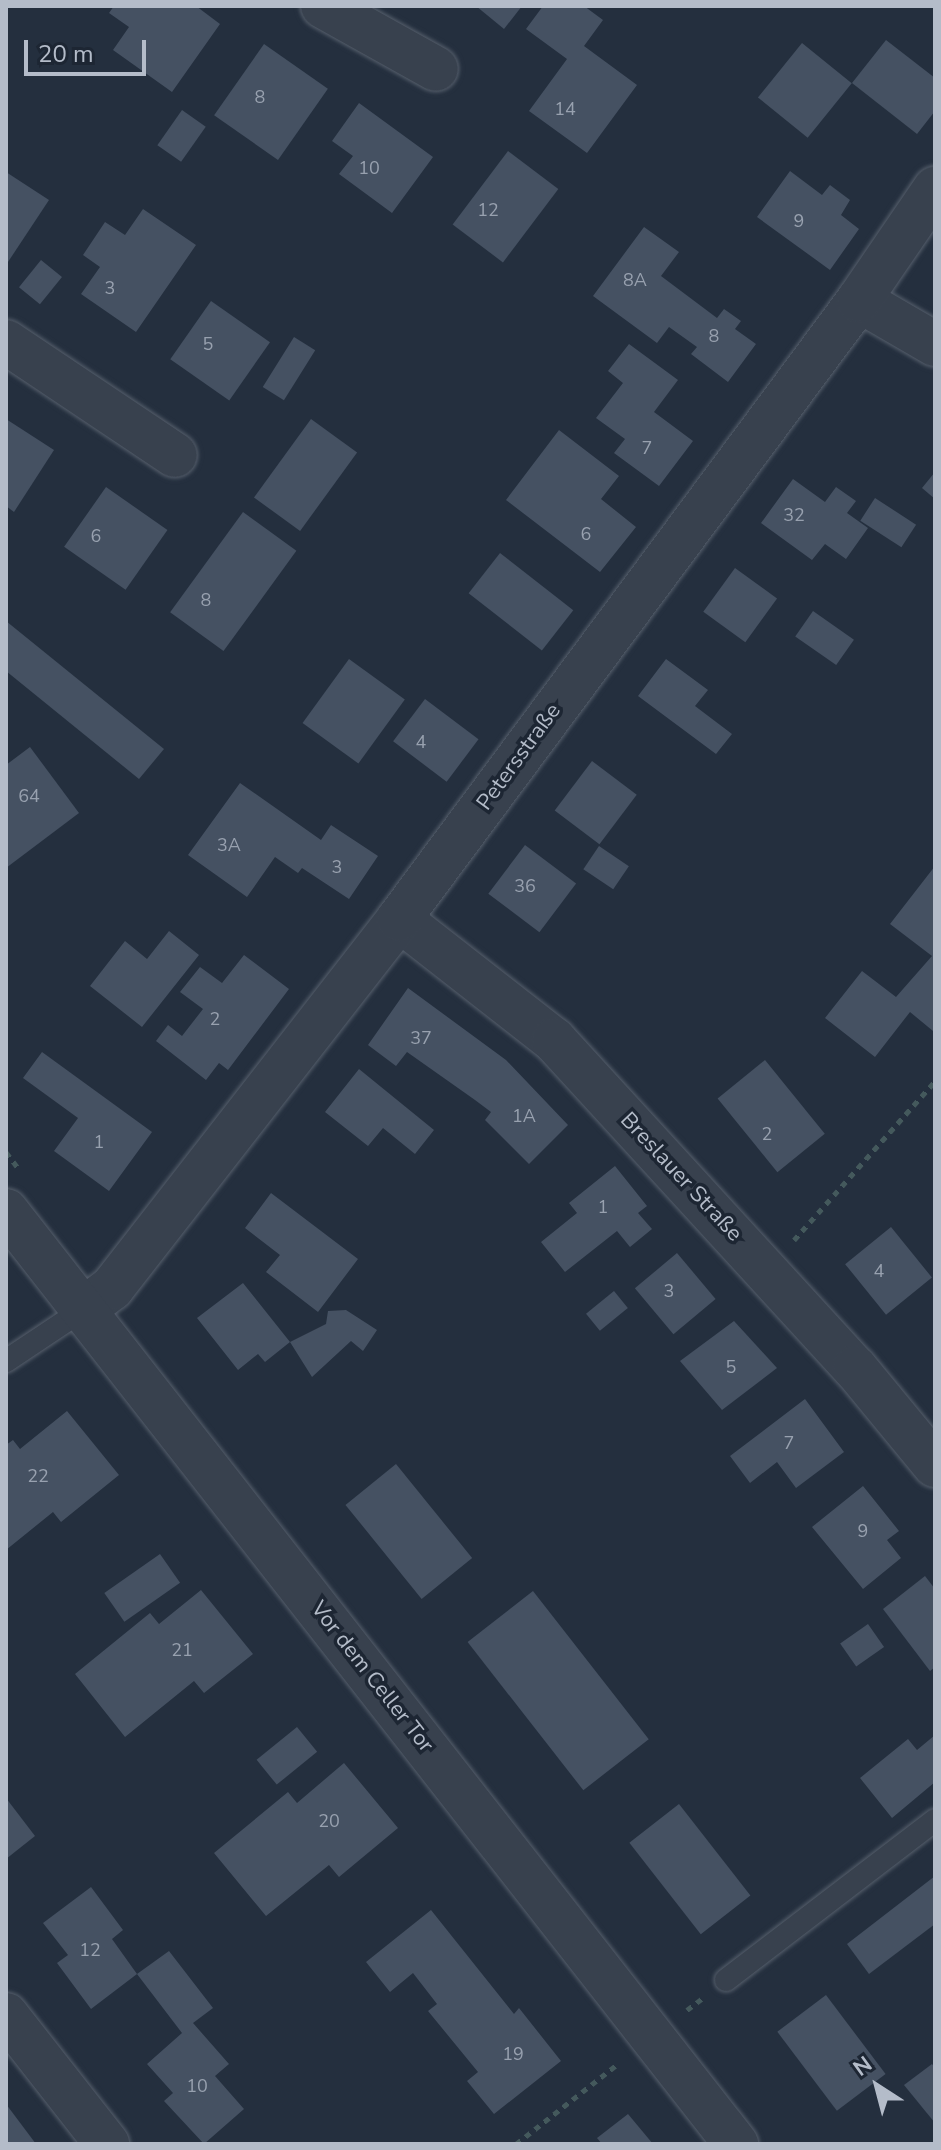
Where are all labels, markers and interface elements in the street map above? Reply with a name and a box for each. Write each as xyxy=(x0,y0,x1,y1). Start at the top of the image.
scale bar xyxy=(28,24,150,74)
text: 20 m xyxy=(38,38,94,70)
house number: 8 xyxy=(255,86,265,108)
house number: 14 xyxy=(554,98,576,120)
house number: 10 xyxy=(358,157,380,179)
house number: 12 xyxy=(477,199,499,221)
house number: 9 xyxy=(794,210,804,232)
house number: 8A xyxy=(623,269,647,291)
house number: 3 xyxy=(105,277,115,299)
house number: 8 xyxy=(709,325,719,347)
house number: 5 xyxy=(203,333,213,355)
house number: 7 xyxy=(642,437,652,459)
house number: 32 xyxy=(783,504,805,526)
house number: 6 xyxy=(581,523,591,545)
house number: 6 xyxy=(91,525,101,547)
house number: 8 xyxy=(201,589,211,611)
street label: Petersstraße xyxy=(471,698,567,816)
house number: 4 xyxy=(416,731,426,753)
house number: 64 xyxy=(18,785,40,807)
house number: 3A xyxy=(217,834,241,856)
house number: 3 xyxy=(332,856,342,878)
house number: 36 xyxy=(514,875,536,897)
house number: 2 xyxy=(210,1008,220,1030)
house number: 37 xyxy=(410,1027,432,1049)
house number: 1A xyxy=(512,1105,536,1127)
street label: Breslauer Straße xyxy=(615,1107,747,1247)
house number: 2 xyxy=(762,1123,772,1145)
house number: 1 xyxy=(94,1131,104,1153)
house number: 1 xyxy=(598,1196,608,1218)
house number: 4 xyxy=(874,1260,884,1282)
house number: 3 xyxy=(664,1280,674,1302)
house number: 5 xyxy=(726,1356,736,1378)
house number: 7 xyxy=(784,1432,794,1454)
house number: 22 xyxy=(27,1465,49,1487)
house number: 9 xyxy=(858,1520,868,1542)
street label: Vor dem Celler Tor xyxy=(305,1596,439,1758)
house number: 21 xyxy=(171,1639,193,1661)
house number: 20 xyxy=(318,1810,340,1832)
house number: 12 xyxy=(79,1939,101,1961)
house number: 19 xyxy=(502,2043,524,2065)
north arrow xyxy=(837,2046,917,2126)
text: N xyxy=(847,2050,878,2084)
house number: 10 xyxy=(186,2075,208,2097)

